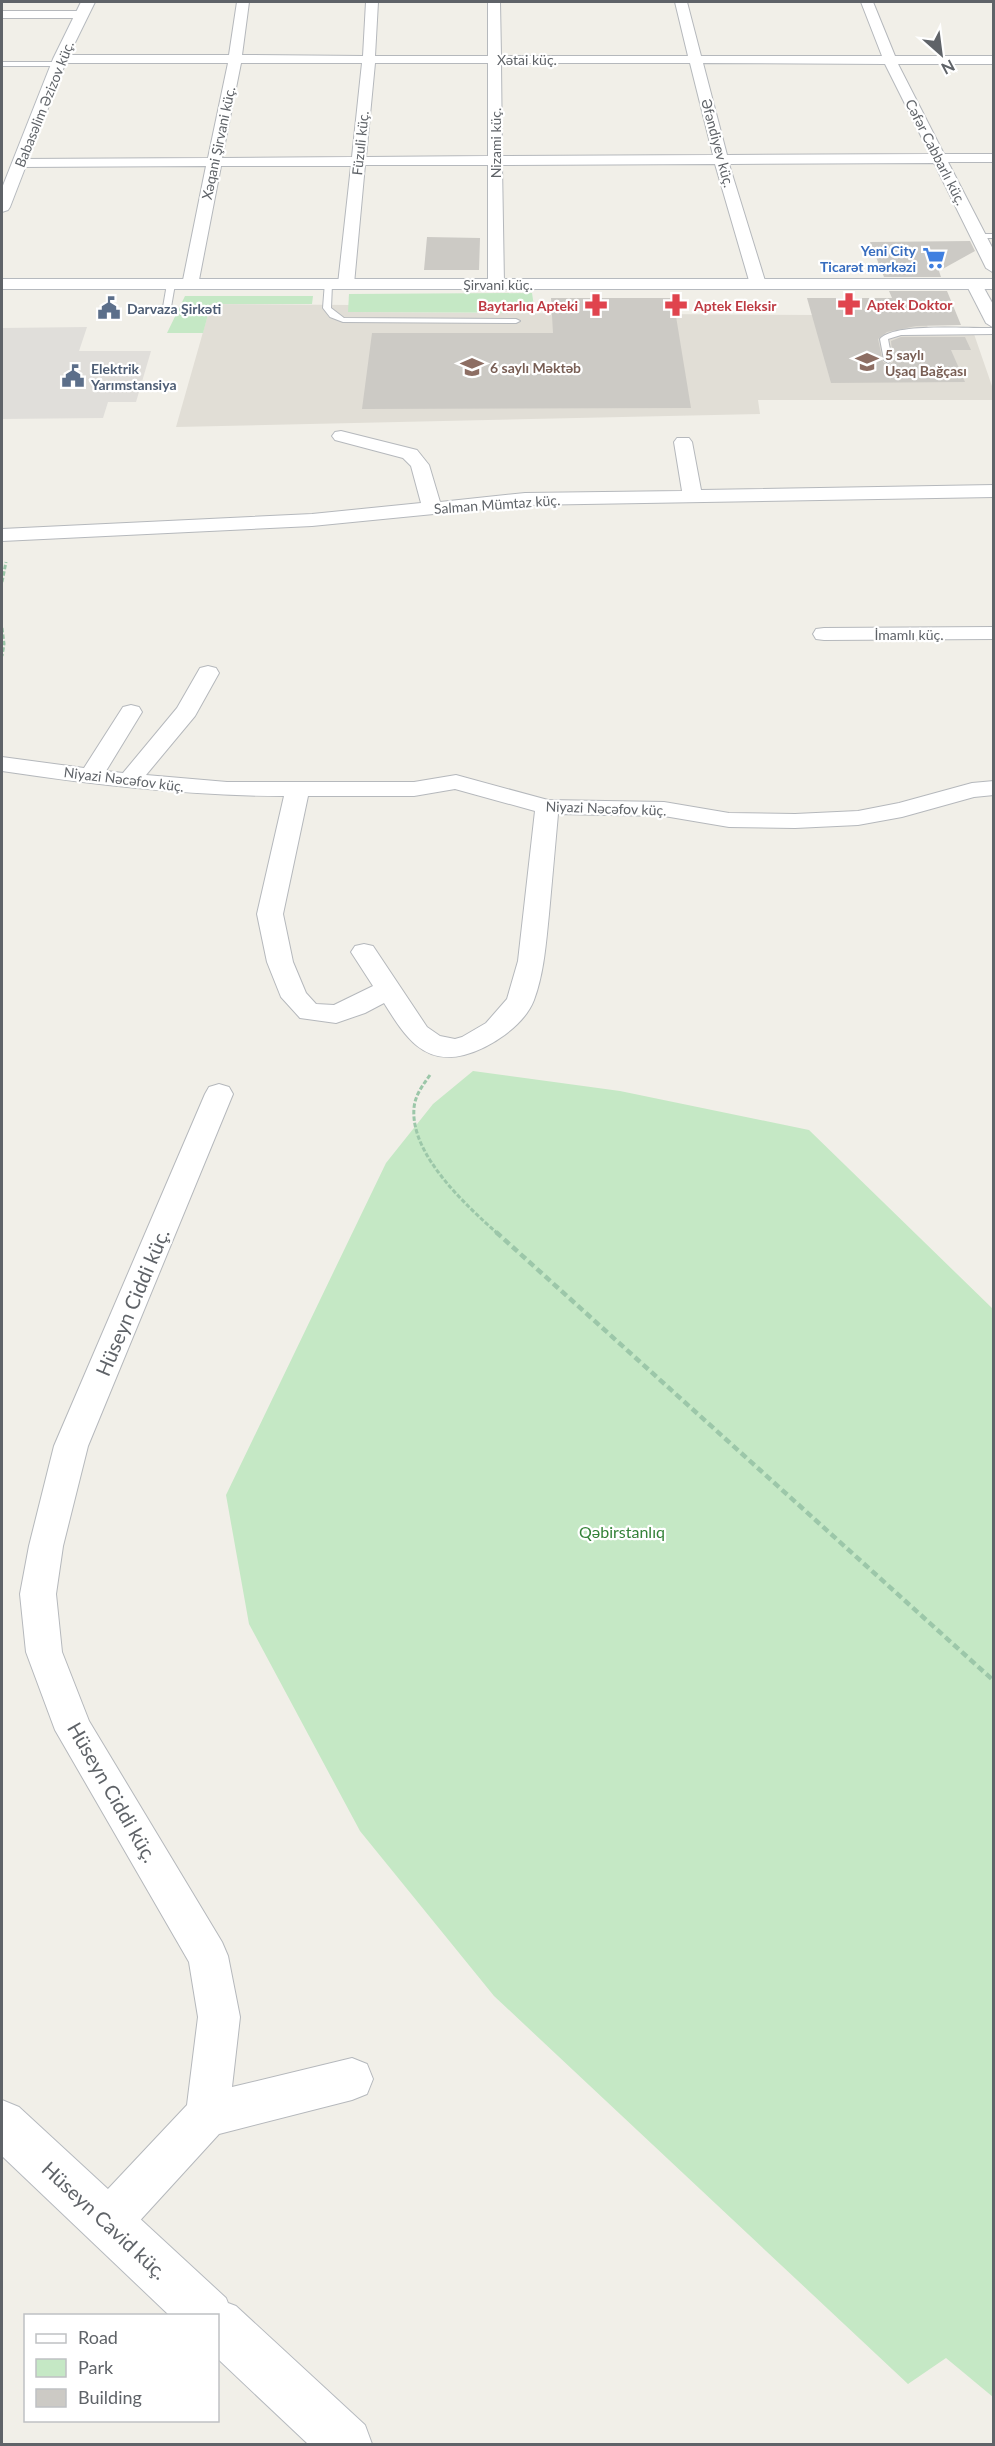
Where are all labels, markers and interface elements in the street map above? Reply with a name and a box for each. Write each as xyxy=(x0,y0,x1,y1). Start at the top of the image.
north arrow xyxy=(911,24,971,84)
street label: Babasəlim Əzizov küç. xyxy=(11,38,77,170)
street label: Xətai küç. xyxy=(497,51,557,68)
text: N xyxy=(938,56,958,79)
street label: Xəqani Şirvani küç. xyxy=(198,85,238,201)
street label: Cəfər Cabbarlı küç. xyxy=(902,96,970,208)
street label: Əfəndiyev küç. xyxy=(698,97,738,189)
street label: Nizami küç. xyxy=(487,108,504,178)
street label: Füzuli küç. xyxy=(348,110,372,176)
place label: Yeni City Ticarət mərkəzi xyxy=(820,242,917,275)
supermarket icon: Yeni City Ticarət mərkəzi xyxy=(921,245,947,271)
street label: Şirvani küç. xyxy=(463,276,533,293)
pharmacy icon: Aptek Doktor xyxy=(836,291,862,317)
pharmacy icon: Baytarlıq Apteki xyxy=(583,292,609,318)
pharmacy icon: Aptek Eleksir xyxy=(663,292,689,318)
public building icon: Darvaza Şirkəti xyxy=(96,295,122,321)
place label: Aptek Doktor xyxy=(866,296,953,313)
place label: Baytarlıq Apteki xyxy=(478,297,578,314)
place label: Aptek Eleksir xyxy=(693,297,777,314)
place label: Darvaza Şirkəti xyxy=(127,300,221,317)
place label: 5 saylı Uşaq Bağçası xyxy=(885,346,967,379)
school or university icon: 5 saylı Uşaq Bağçası xyxy=(854,349,880,375)
school or university icon: 6 saylı Məktəb xyxy=(459,354,485,380)
place label: 6 saylı Məktəb xyxy=(490,359,581,376)
place label: Elektrik Yarımstansiya xyxy=(90,360,177,393)
public building icon: Elektrik Yarımstansiya xyxy=(60,363,86,389)
street label: Salman Mümtaz küç. xyxy=(433,491,561,517)
street label: İmamlı küç. xyxy=(875,626,943,643)
street label: Niyazi Nəcəfov küç. xyxy=(63,763,185,795)
street label: Niyazi Nəcəfov küç. xyxy=(545,797,667,819)
street label: Hüseyn Ciddi küç. xyxy=(90,1225,174,1379)
park label: Qəbirstanlıq xyxy=(579,1522,665,1541)
street label: Hüseyn Ciddi küç. xyxy=(63,1718,163,1866)
street label: Hüseyn Cavid küç. xyxy=(38,2156,172,2284)
legend xyxy=(24,2314,219,2422)
text: Road xyxy=(78,2326,118,2348)
text: Park xyxy=(78,2356,114,2378)
text: Building xyxy=(78,2386,142,2408)

